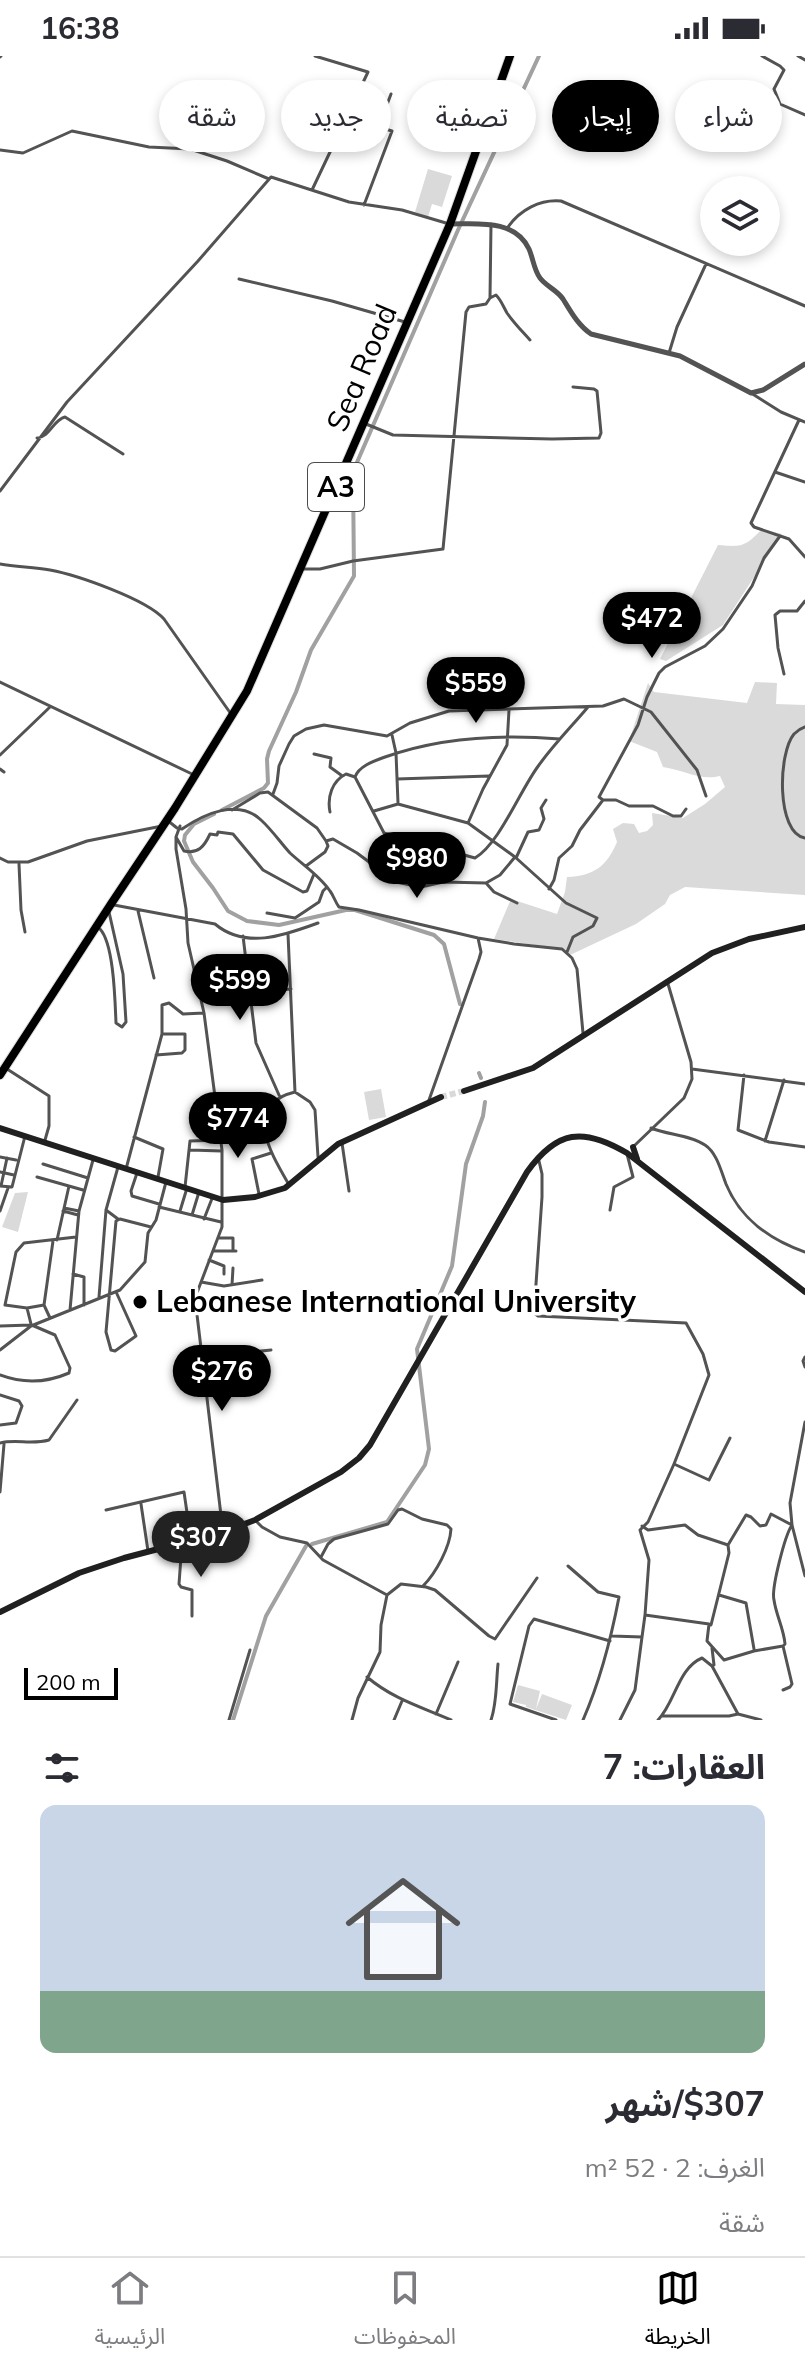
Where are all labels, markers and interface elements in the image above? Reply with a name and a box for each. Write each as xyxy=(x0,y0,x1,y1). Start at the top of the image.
text: 16:38 xyxy=(40,9,119,47)
chip: شقة xyxy=(159,80,265,152)
chip: جديد xyxy=(281,80,391,152)
chip: تصفية xyxy=(407,80,536,152)
chip: إيجار xyxy=(552,80,659,152)
chip: شراء xyxy=(675,80,782,152)
map controls xyxy=(700,176,780,256)
button: layers xyxy=(700,176,780,256)
street label: Sea Road xyxy=(317,298,405,437)
road number: A3 xyxy=(308,463,364,511)
pin: $472 xyxy=(605,592,699,660)
text: $472 xyxy=(621,601,683,634)
pin: $559 xyxy=(429,657,523,725)
text: $559 xyxy=(445,666,507,699)
pin: $980 xyxy=(370,832,464,900)
text: $980 xyxy=(386,841,448,874)
pin: $599 xyxy=(193,954,287,1022)
text: $599 xyxy=(209,963,271,996)
pin: $774 xyxy=(191,1092,285,1160)
text: $774 xyxy=(207,1101,269,1134)
place label: Lebanese International University xyxy=(156,1282,637,1320)
marker: Lebanese International University xyxy=(131,1293,149,1311)
pin: $276 xyxy=(175,1345,269,1413)
text: $276 xyxy=(191,1354,253,1387)
pin: $307 xyxy=(154,1511,248,1579)
text: $307 xyxy=(170,1520,232,1553)
scale bar xyxy=(24,1664,118,1700)
text: 200 m xyxy=(36,1668,101,1696)
text: العقارات: 7 xyxy=(603,1745,765,1788)
icon: filters xyxy=(40,1746,84,1790)
icon: home xyxy=(331,1857,475,2001)
text: $307/شهر xyxy=(606,2082,765,2125)
text: الغرف: 2 · 52 m² xyxy=(585,2151,765,2184)
text: شقة xyxy=(719,2206,765,2239)
tab: الرئيسية xyxy=(94,2266,165,2360)
tab: المحفوظات xyxy=(354,2266,456,2360)
tab: الخريطة xyxy=(645,2266,711,2360)

